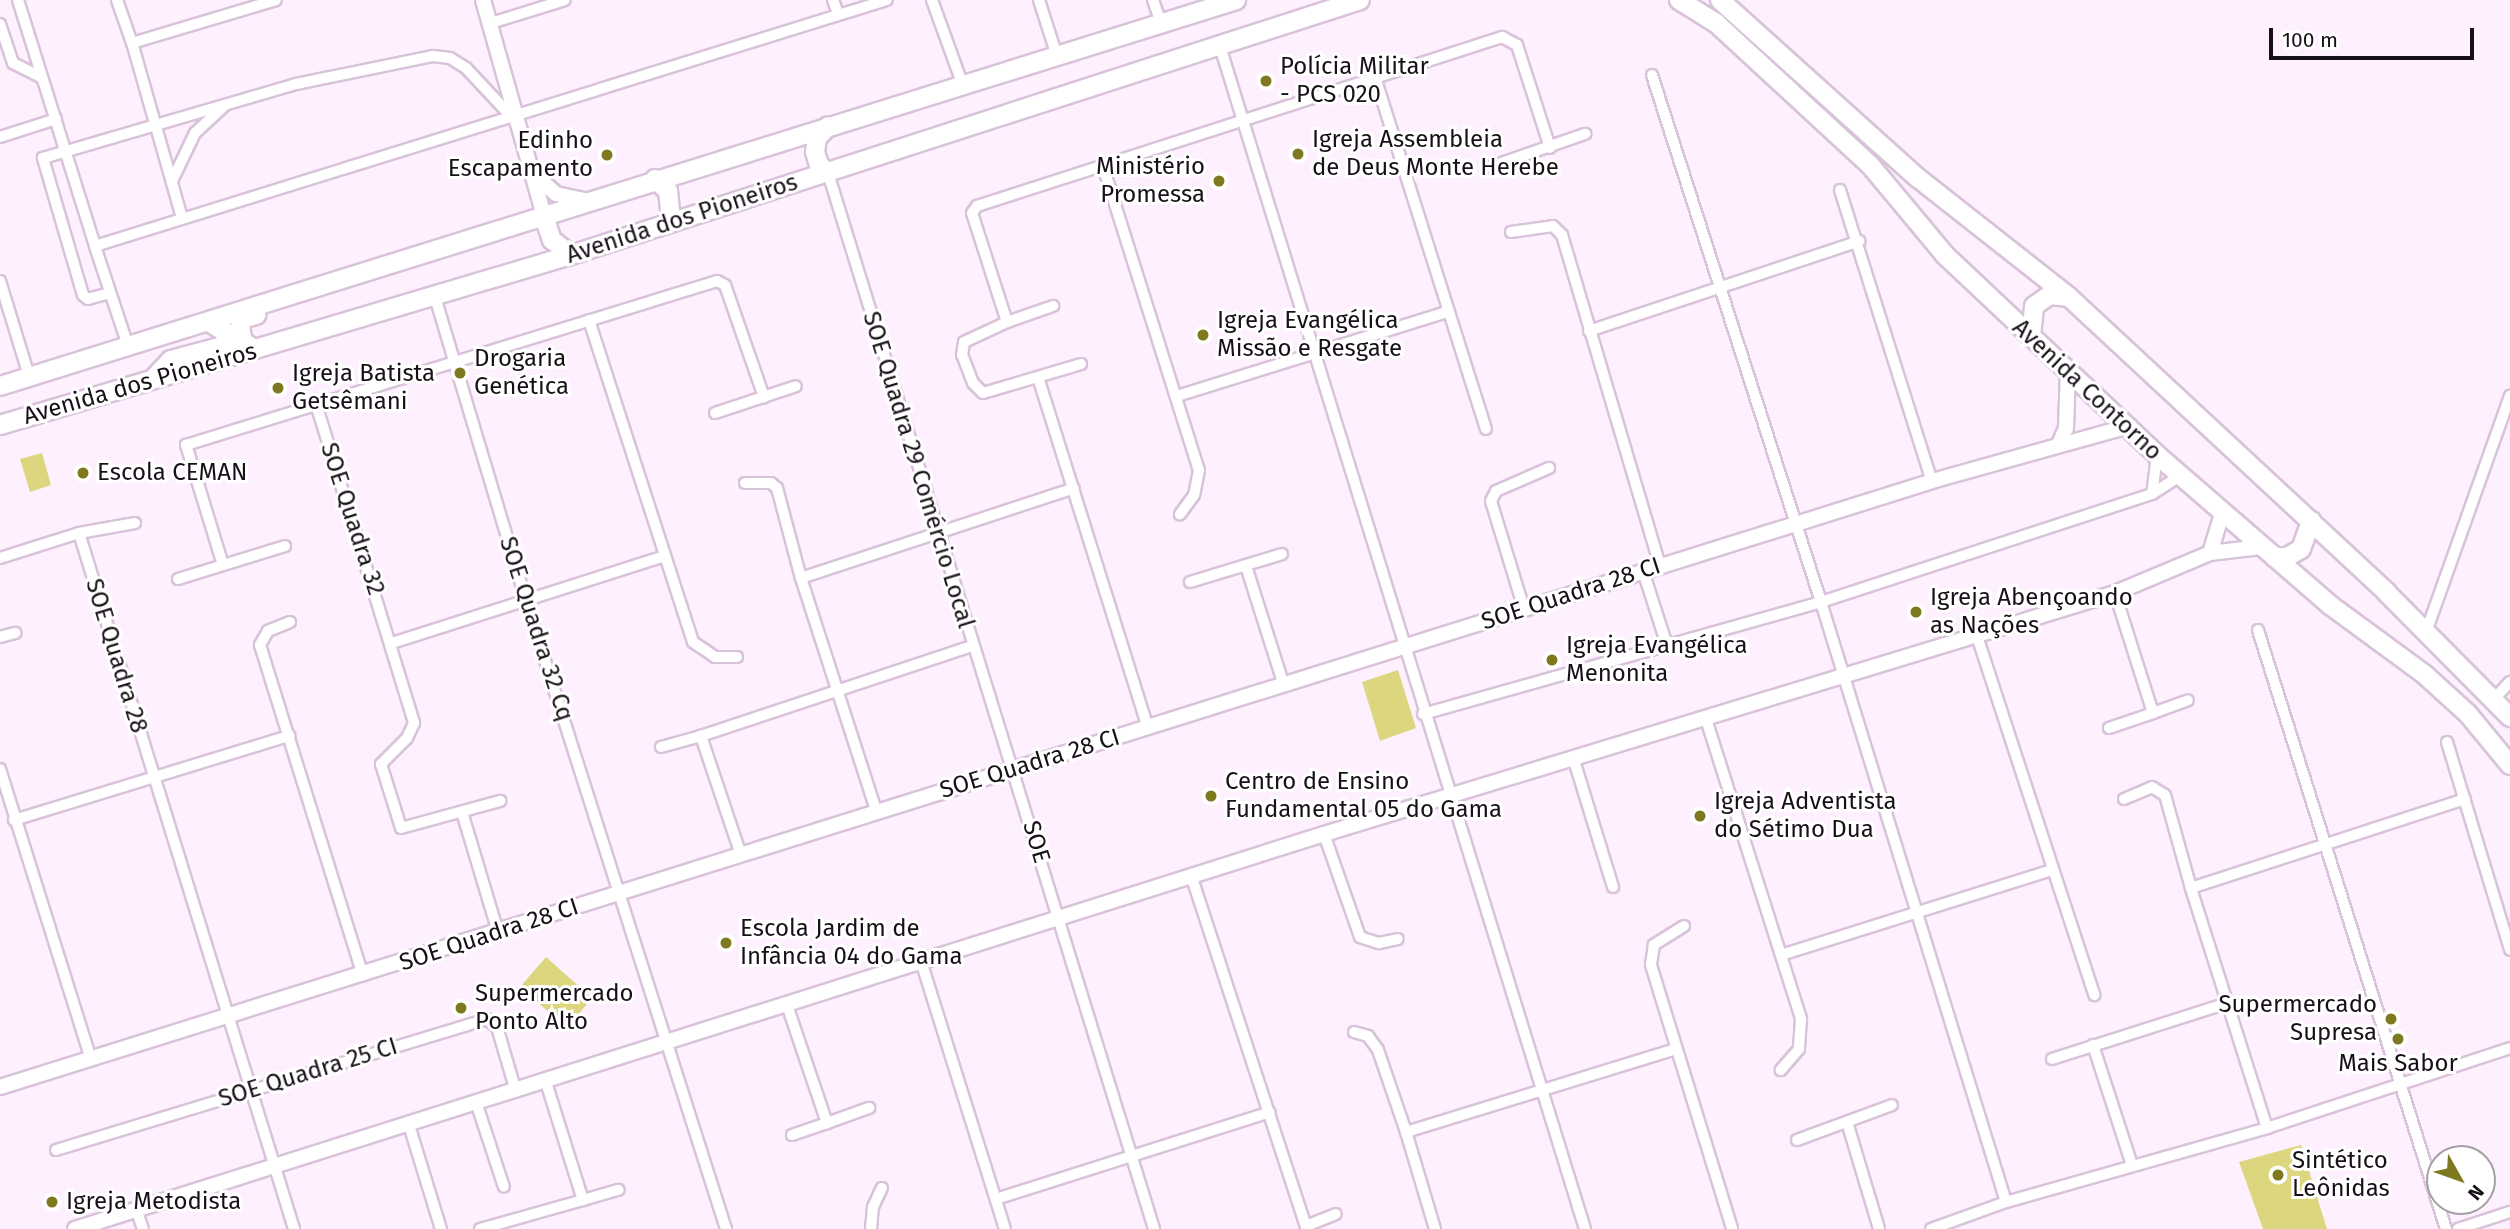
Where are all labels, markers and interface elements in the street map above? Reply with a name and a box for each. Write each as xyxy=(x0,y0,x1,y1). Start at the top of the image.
scale bar xyxy=(2272,14,2477,58)
text: 100 m xyxy=(2282,27,2338,53)
place label: Polícia Militar - PCS 020 xyxy=(1280,53,1429,109)
marker: Polícia Militar - PCS 020 xyxy=(1258,73,1274,89)
place label: Igreja Assembleia de Deus Monte Herebe xyxy=(1312,126,1559,182)
place label: Edinho Escapamento xyxy=(448,127,593,183)
marker: Igreja Assembleia de Deus Monte Herebe xyxy=(1290,146,1306,162)
marker: Edinho Escapamento xyxy=(599,147,615,163)
place label: Ministério Promessa xyxy=(1096,153,1205,209)
street label: Avenida dos Pioneiros xyxy=(563,168,801,270)
marker: Ministério Promessa xyxy=(1211,173,1227,189)
place label: Igreja Evangélica Missão e Resgate xyxy=(1217,307,1402,363)
street label: SOE Quadra 29 Comércio Local xyxy=(856,308,980,632)
street label: Avenida Contorno xyxy=(2006,313,2168,467)
marker: Igreja Evangélica Missão e Resgate xyxy=(1195,327,1211,343)
street label: Avenida dos Pioneiros xyxy=(20,337,260,431)
place label: Drogaria Genética xyxy=(474,345,569,401)
place label: Igreja Batista Getsêmani xyxy=(292,360,435,416)
marker: Drogaria Genética xyxy=(452,365,468,381)
marker: Igreja Batista Getsêmani xyxy=(270,380,286,396)
street label: SOE Quadra 32 xyxy=(314,439,390,599)
place label: Escola CEMAN xyxy=(97,459,247,487)
marker: Escola CEMAN xyxy=(75,465,91,481)
street label: SOE Quadra 32 Cq xyxy=(493,533,579,725)
street label: SOE Quadra 28 CI xyxy=(1478,551,1664,637)
street label: SOE Quadra 28 xyxy=(79,575,153,737)
place label: Igreja Abençoando as Nações xyxy=(1930,584,2133,640)
marker: Igreja Abençoando as Nações xyxy=(1908,604,1924,620)
place label: Igreja Evangélica Menonita xyxy=(1566,632,1747,688)
marker: Igreja Evangélica Menonita xyxy=(1544,652,1560,668)
street label: SOE Quadra 28 CI xyxy=(937,723,1123,805)
place label: Centro de Ensino Fundamental 05 do Gama xyxy=(1225,768,1502,824)
marker: Centro de Ensino Fundamental 05 do Gama xyxy=(1203,788,1219,804)
place label: Igreja Adventista do Sétimo Dua xyxy=(1714,788,1896,844)
marker: Igreja Adventista do Sétimo Dua xyxy=(1692,808,1708,824)
street label: SOE xyxy=(1016,817,1056,867)
street label: SOE Quadra 28 CI xyxy=(396,892,582,978)
place label: Escola Jardim de Infância 04 do Gama xyxy=(740,915,963,971)
marker: Escola Jardim de Infância 04 do Gama xyxy=(718,935,734,951)
place label: Supermercado Ponto Alto xyxy=(475,980,633,1036)
place label: Supermercado Supresa xyxy=(2219,991,2377,1047)
marker: Supermercado Ponto Alto xyxy=(453,1000,469,1016)
marker: Supermercado Supresa xyxy=(2383,1011,2399,1027)
marker: Mais Sabor xyxy=(2390,1031,2406,1047)
street label: SOE Quadra 25 CI xyxy=(215,1032,401,1114)
place label: Mais Sabor xyxy=(2338,1050,2458,1078)
north arrow xyxy=(2426,1145,2496,1215)
place label: Sintético Leônidas xyxy=(2292,1147,2390,1203)
marker: Sintético Leônidas xyxy=(2270,1167,2286,1183)
text: N xyxy=(2463,1180,2489,1205)
place label: Igreja Metodista xyxy=(66,1188,241,1216)
marker: Igreja Metodista xyxy=(44,1194,60,1210)

